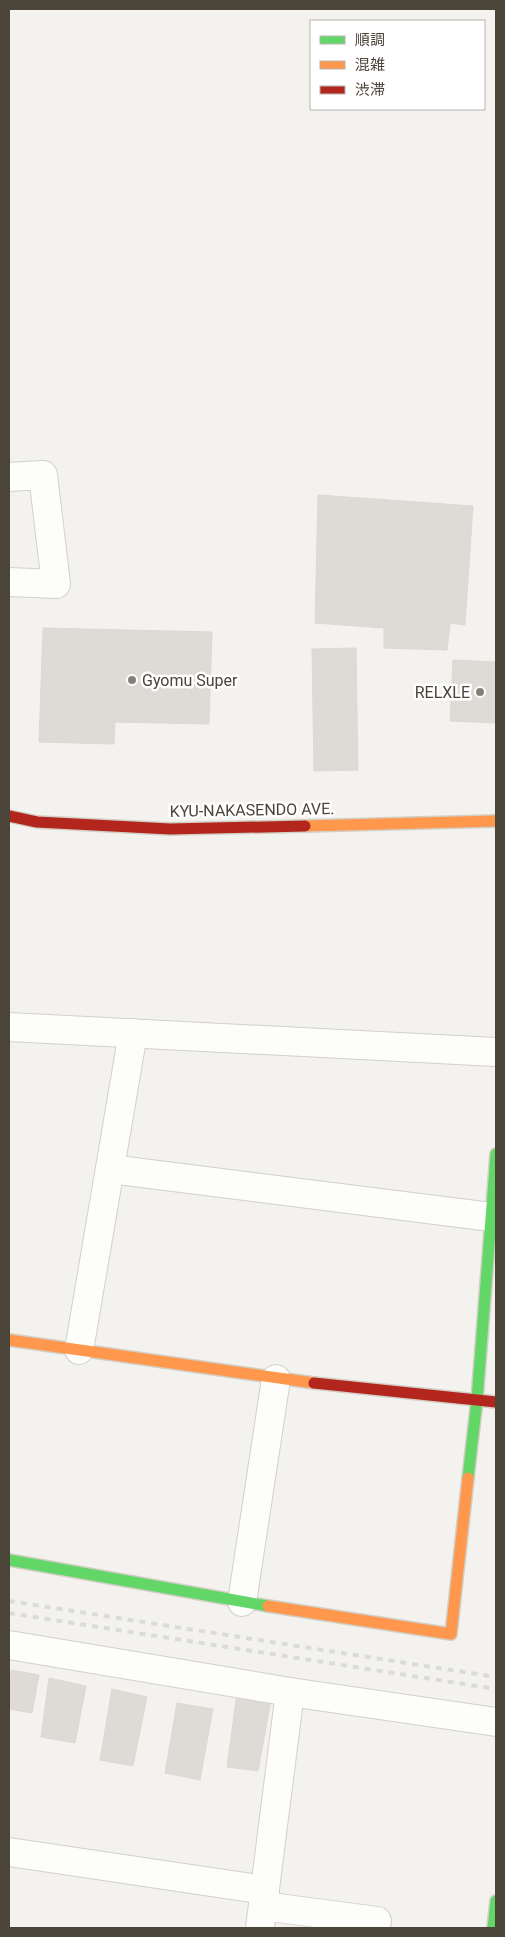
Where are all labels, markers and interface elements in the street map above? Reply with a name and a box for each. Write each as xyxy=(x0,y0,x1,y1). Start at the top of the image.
legend xyxy=(310,20,485,110)
text: 順調 xyxy=(355,31,385,49)
text: 混雑 xyxy=(355,56,385,74)
text: 渋滞 xyxy=(355,81,385,99)
place label: Gyomu Super xyxy=(142,671,238,690)
marker: Gyomu Super xyxy=(126,674,138,686)
place label: RELXLE xyxy=(415,683,470,702)
marker: RELXLE xyxy=(474,686,486,698)
street label: KYU-NAKASENDO AVE. xyxy=(169,799,335,821)

